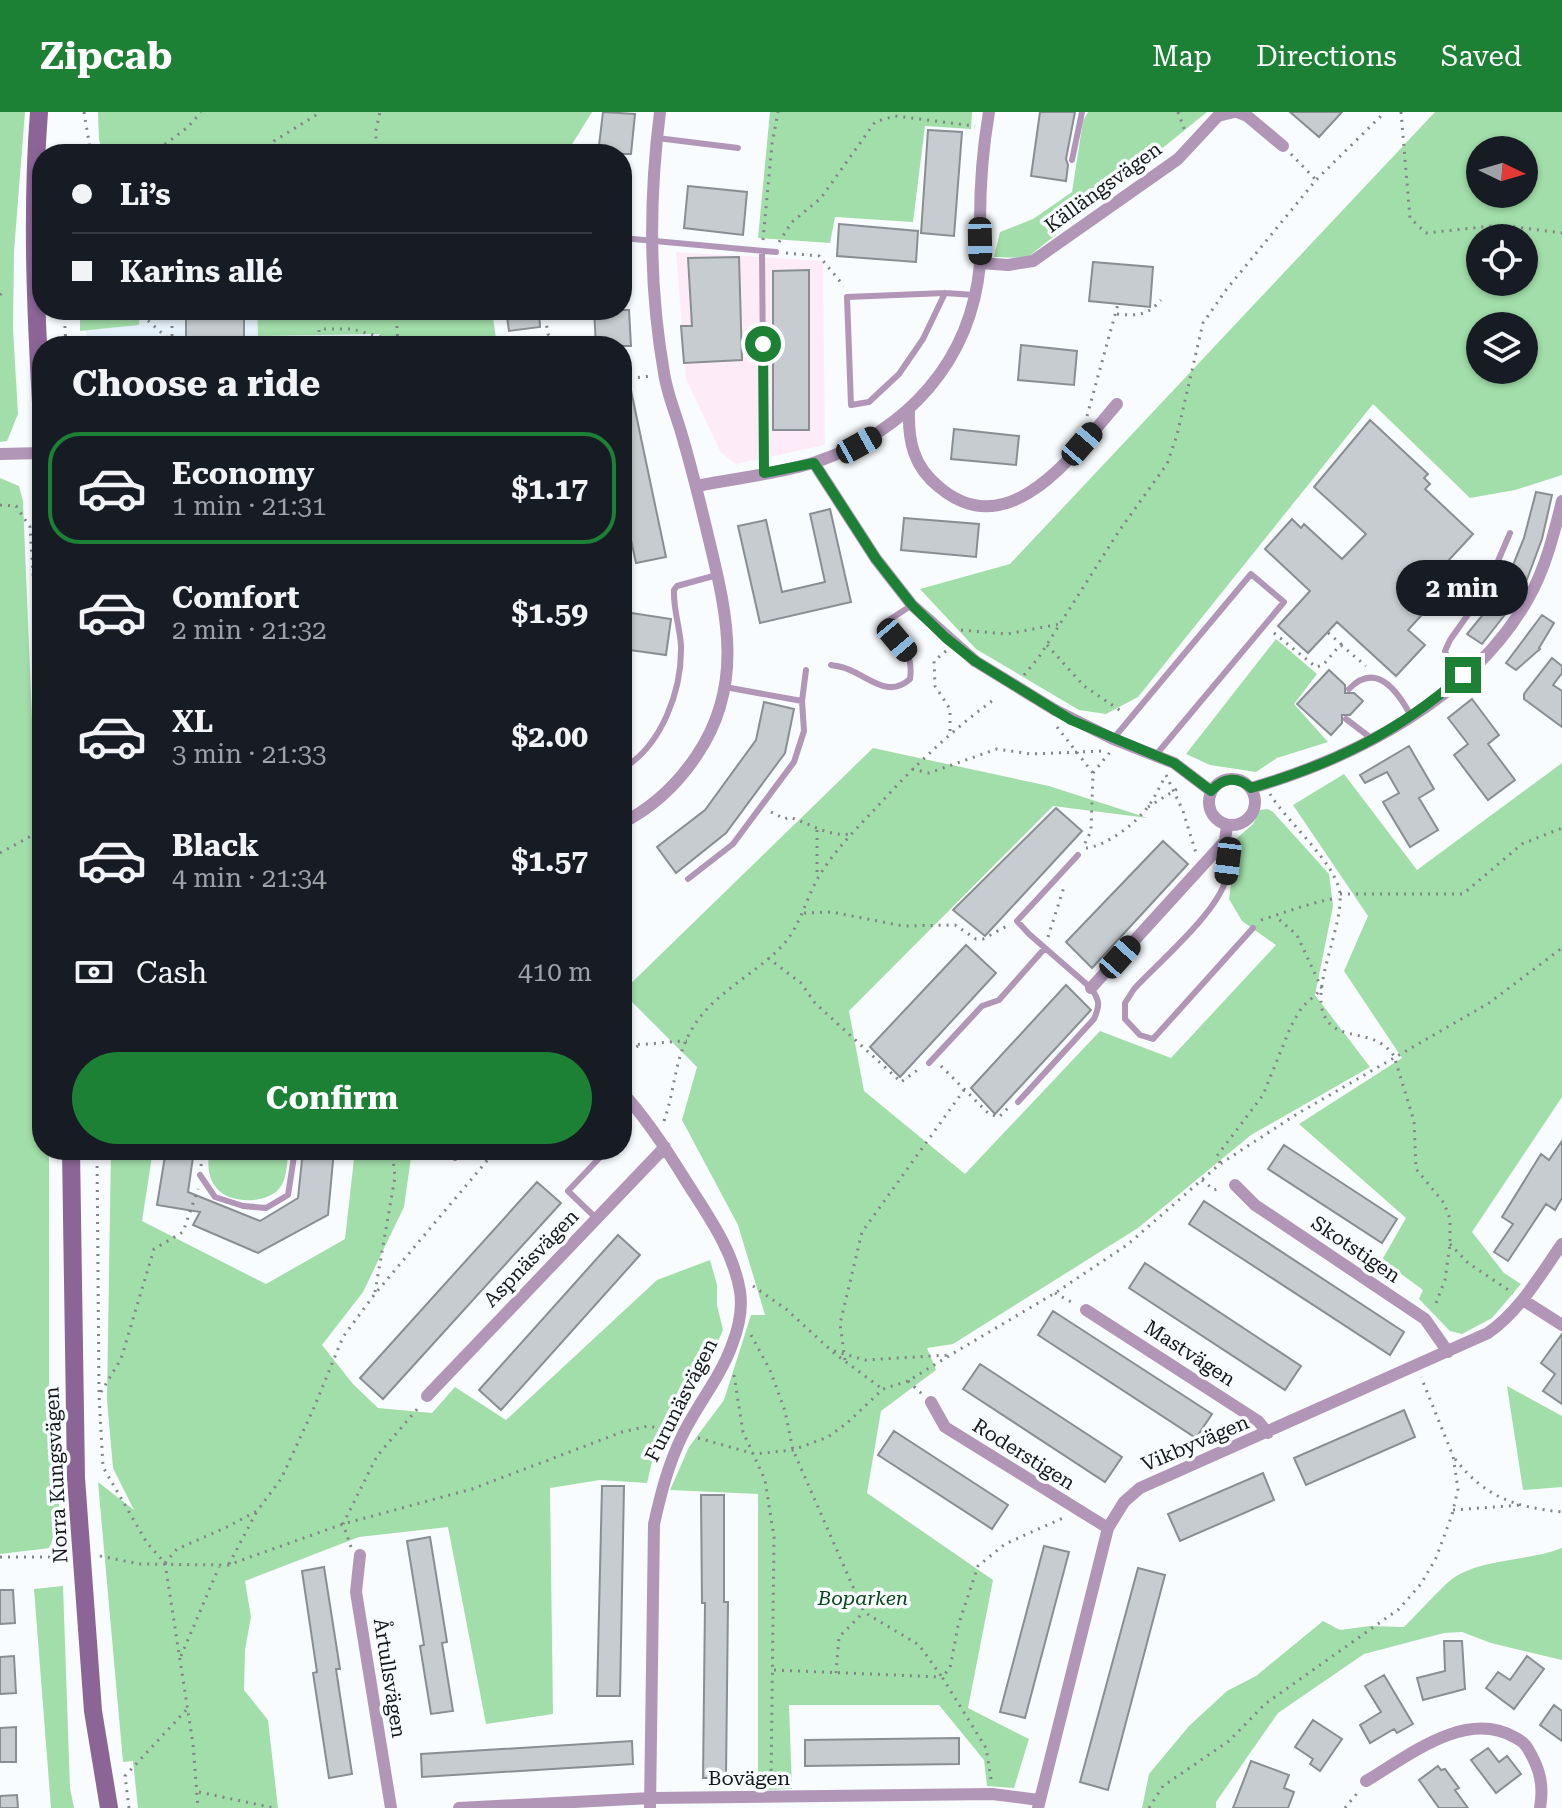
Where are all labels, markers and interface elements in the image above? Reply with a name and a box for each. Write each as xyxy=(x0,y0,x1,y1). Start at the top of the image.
text: Zipcab xyxy=(40,34,172,78)
text: Map xyxy=(1152,40,1212,73)
text: Directions xyxy=(1256,40,1397,73)
text: Saved xyxy=(1441,40,1522,73)
north arrow xyxy=(1466,136,1538,208)
map controls xyxy=(1466,136,1538,384)
street label: Källängsvägen xyxy=(1040,137,1166,237)
text: Li’s xyxy=(120,177,171,212)
car xyxy=(968,217,992,265)
button: locate xyxy=(1466,224,1538,296)
text: Karins allé xyxy=(120,254,283,289)
button: layers xyxy=(1466,312,1538,384)
route start xyxy=(745,326,781,362)
text: Choose a ride xyxy=(72,363,320,405)
car xyxy=(1057,418,1107,470)
car xyxy=(832,423,886,467)
icon: car xyxy=(76,452,148,524)
text: Economy xyxy=(172,456,314,491)
text: $1.17 xyxy=(511,471,588,506)
text: 1 min · 21:31 xyxy=(172,491,327,521)
callout: 2 min xyxy=(1397,559,1529,615)
text: 2 min xyxy=(1426,573,1498,603)
icon: car xyxy=(76,576,148,648)
text: Comfort xyxy=(172,580,299,615)
text: $1.59 xyxy=(511,595,588,630)
car xyxy=(872,614,922,666)
text: 2 min · 21:32 xyxy=(172,615,327,645)
route end xyxy=(1445,657,1481,693)
icon: car xyxy=(76,700,148,772)
text: XL xyxy=(172,704,213,739)
text: $2.00 xyxy=(511,719,588,754)
text: 3 min · 21:33 xyxy=(172,739,327,769)
icon: car xyxy=(76,824,148,896)
text: Black xyxy=(172,828,259,863)
car xyxy=(1213,836,1243,886)
text: $1.57 xyxy=(511,843,588,878)
text: 4 min · 21:34 xyxy=(172,863,327,893)
car xyxy=(1095,931,1145,983)
icon: cash xyxy=(72,950,116,994)
text: Cash xyxy=(136,955,207,990)
text: 410 m xyxy=(518,957,592,987)
button: Confirm xyxy=(72,1052,592,1144)
street label: Aspnäsvägen xyxy=(478,1204,584,1312)
street label: Skotstigen xyxy=(1307,1210,1405,1288)
street label: Mastvägen xyxy=(1140,1315,1240,1391)
street label: Furunäsvägen xyxy=(640,1334,722,1466)
street label: Norra Kungsvägen xyxy=(39,1386,73,1564)
street label: Vikbyvägen xyxy=(1138,1410,1252,1476)
street label: Roderstigen xyxy=(968,1413,1080,1495)
park label: Boparken xyxy=(817,1586,908,1610)
street label: Årtullsvägen xyxy=(369,1616,411,1740)
street label: Bovägen xyxy=(708,1766,790,1790)

